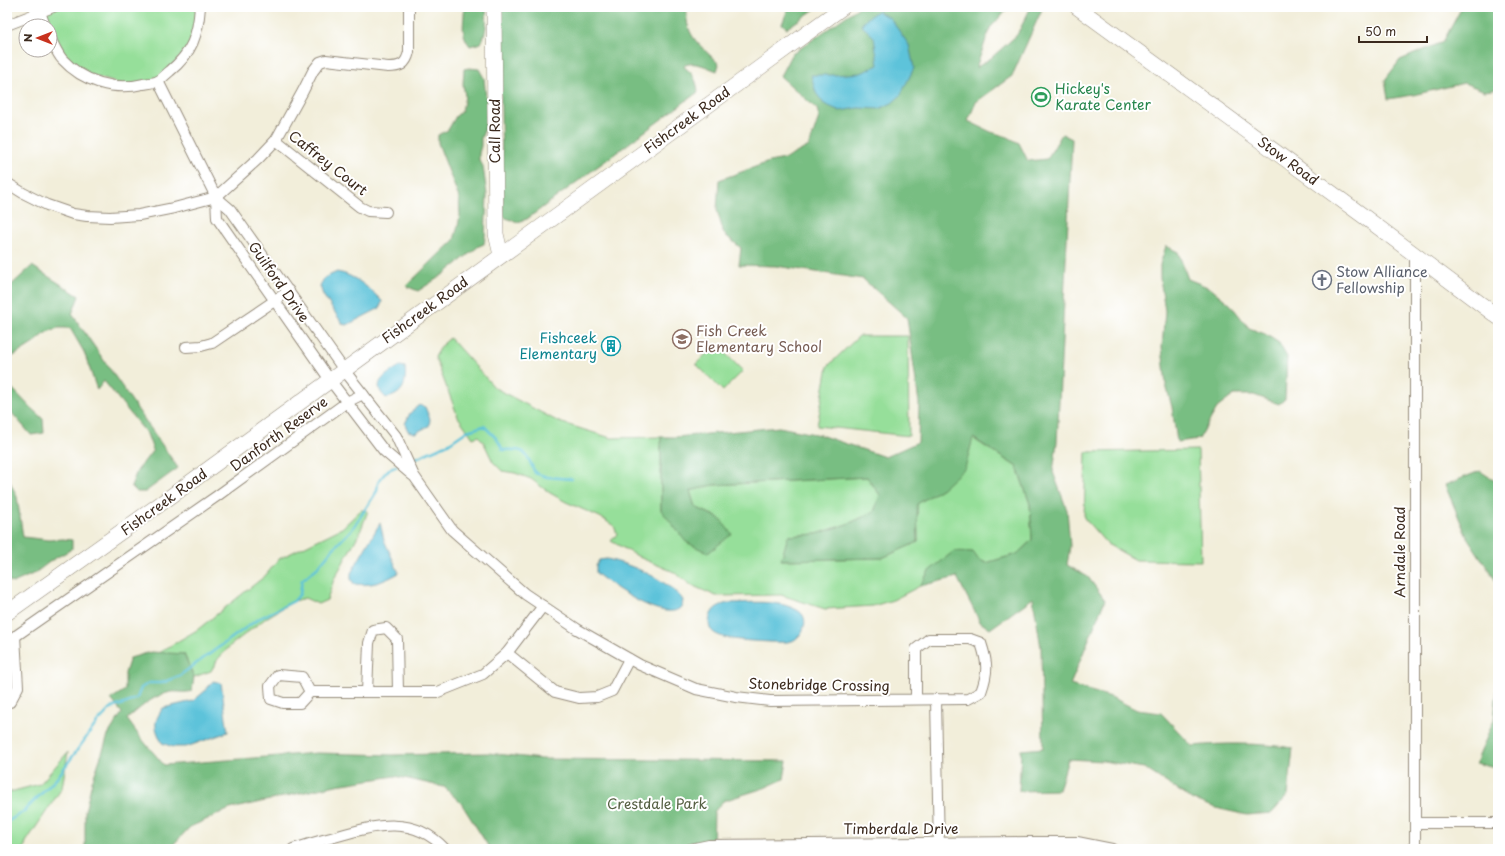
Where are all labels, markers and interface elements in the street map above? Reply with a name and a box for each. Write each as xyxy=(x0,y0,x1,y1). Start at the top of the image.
north arrow xyxy=(18,18,58,58)
scale bar xyxy=(1359,18,1427,44)
text: 50 m xyxy=(1365,22,1396,40)
text: N xyxy=(19,33,36,42)
place label: Hickey's Karate Center xyxy=(1055,78,1152,115)
street label: Fishcreek Road xyxy=(639,81,734,158)
sports icon: Hickey's Karate Center xyxy=(1030,86,1052,108)
street label: Call Road xyxy=(484,99,505,163)
street label: Caffrey Court xyxy=(284,125,372,200)
street label: Stow Road xyxy=(1253,131,1323,190)
street label: Guilford Drive xyxy=(244,237,315,327)
place label: Stow Alliance Fellowship xyxy=(1336,261,1428,298)
church icon: Stow Alliance Fellowship xyxy=(1311,269,1333,291)
street label: Fishcreek Road xyxy=(377,271,472,348)
place label: Fish Creek Elementary School xyxy=(696,320,822,357)
place label: Fishceek Elementary xyxy=(519,327,597,364)
school or university icon: Fish Creek Elementary School xyxy=(671,328,693,350)
building icon: Fishceek Elementary xyxy=(600,335,622,357)
street label: Danforth Reserve xyxy=(226,391,332,476)
street label: Fishcreek Road xyxy=(116,463,211,540)
street label: Arndale Road xyxy=(1389,506,1410,598)
street label: Stonebridge Crossing xyxy=(748,673,890,696)
park label: Crestdale Park xyxy=(607,793,708,814)
street label: Timberdale Drive xyxy=(843,818,959,839)

